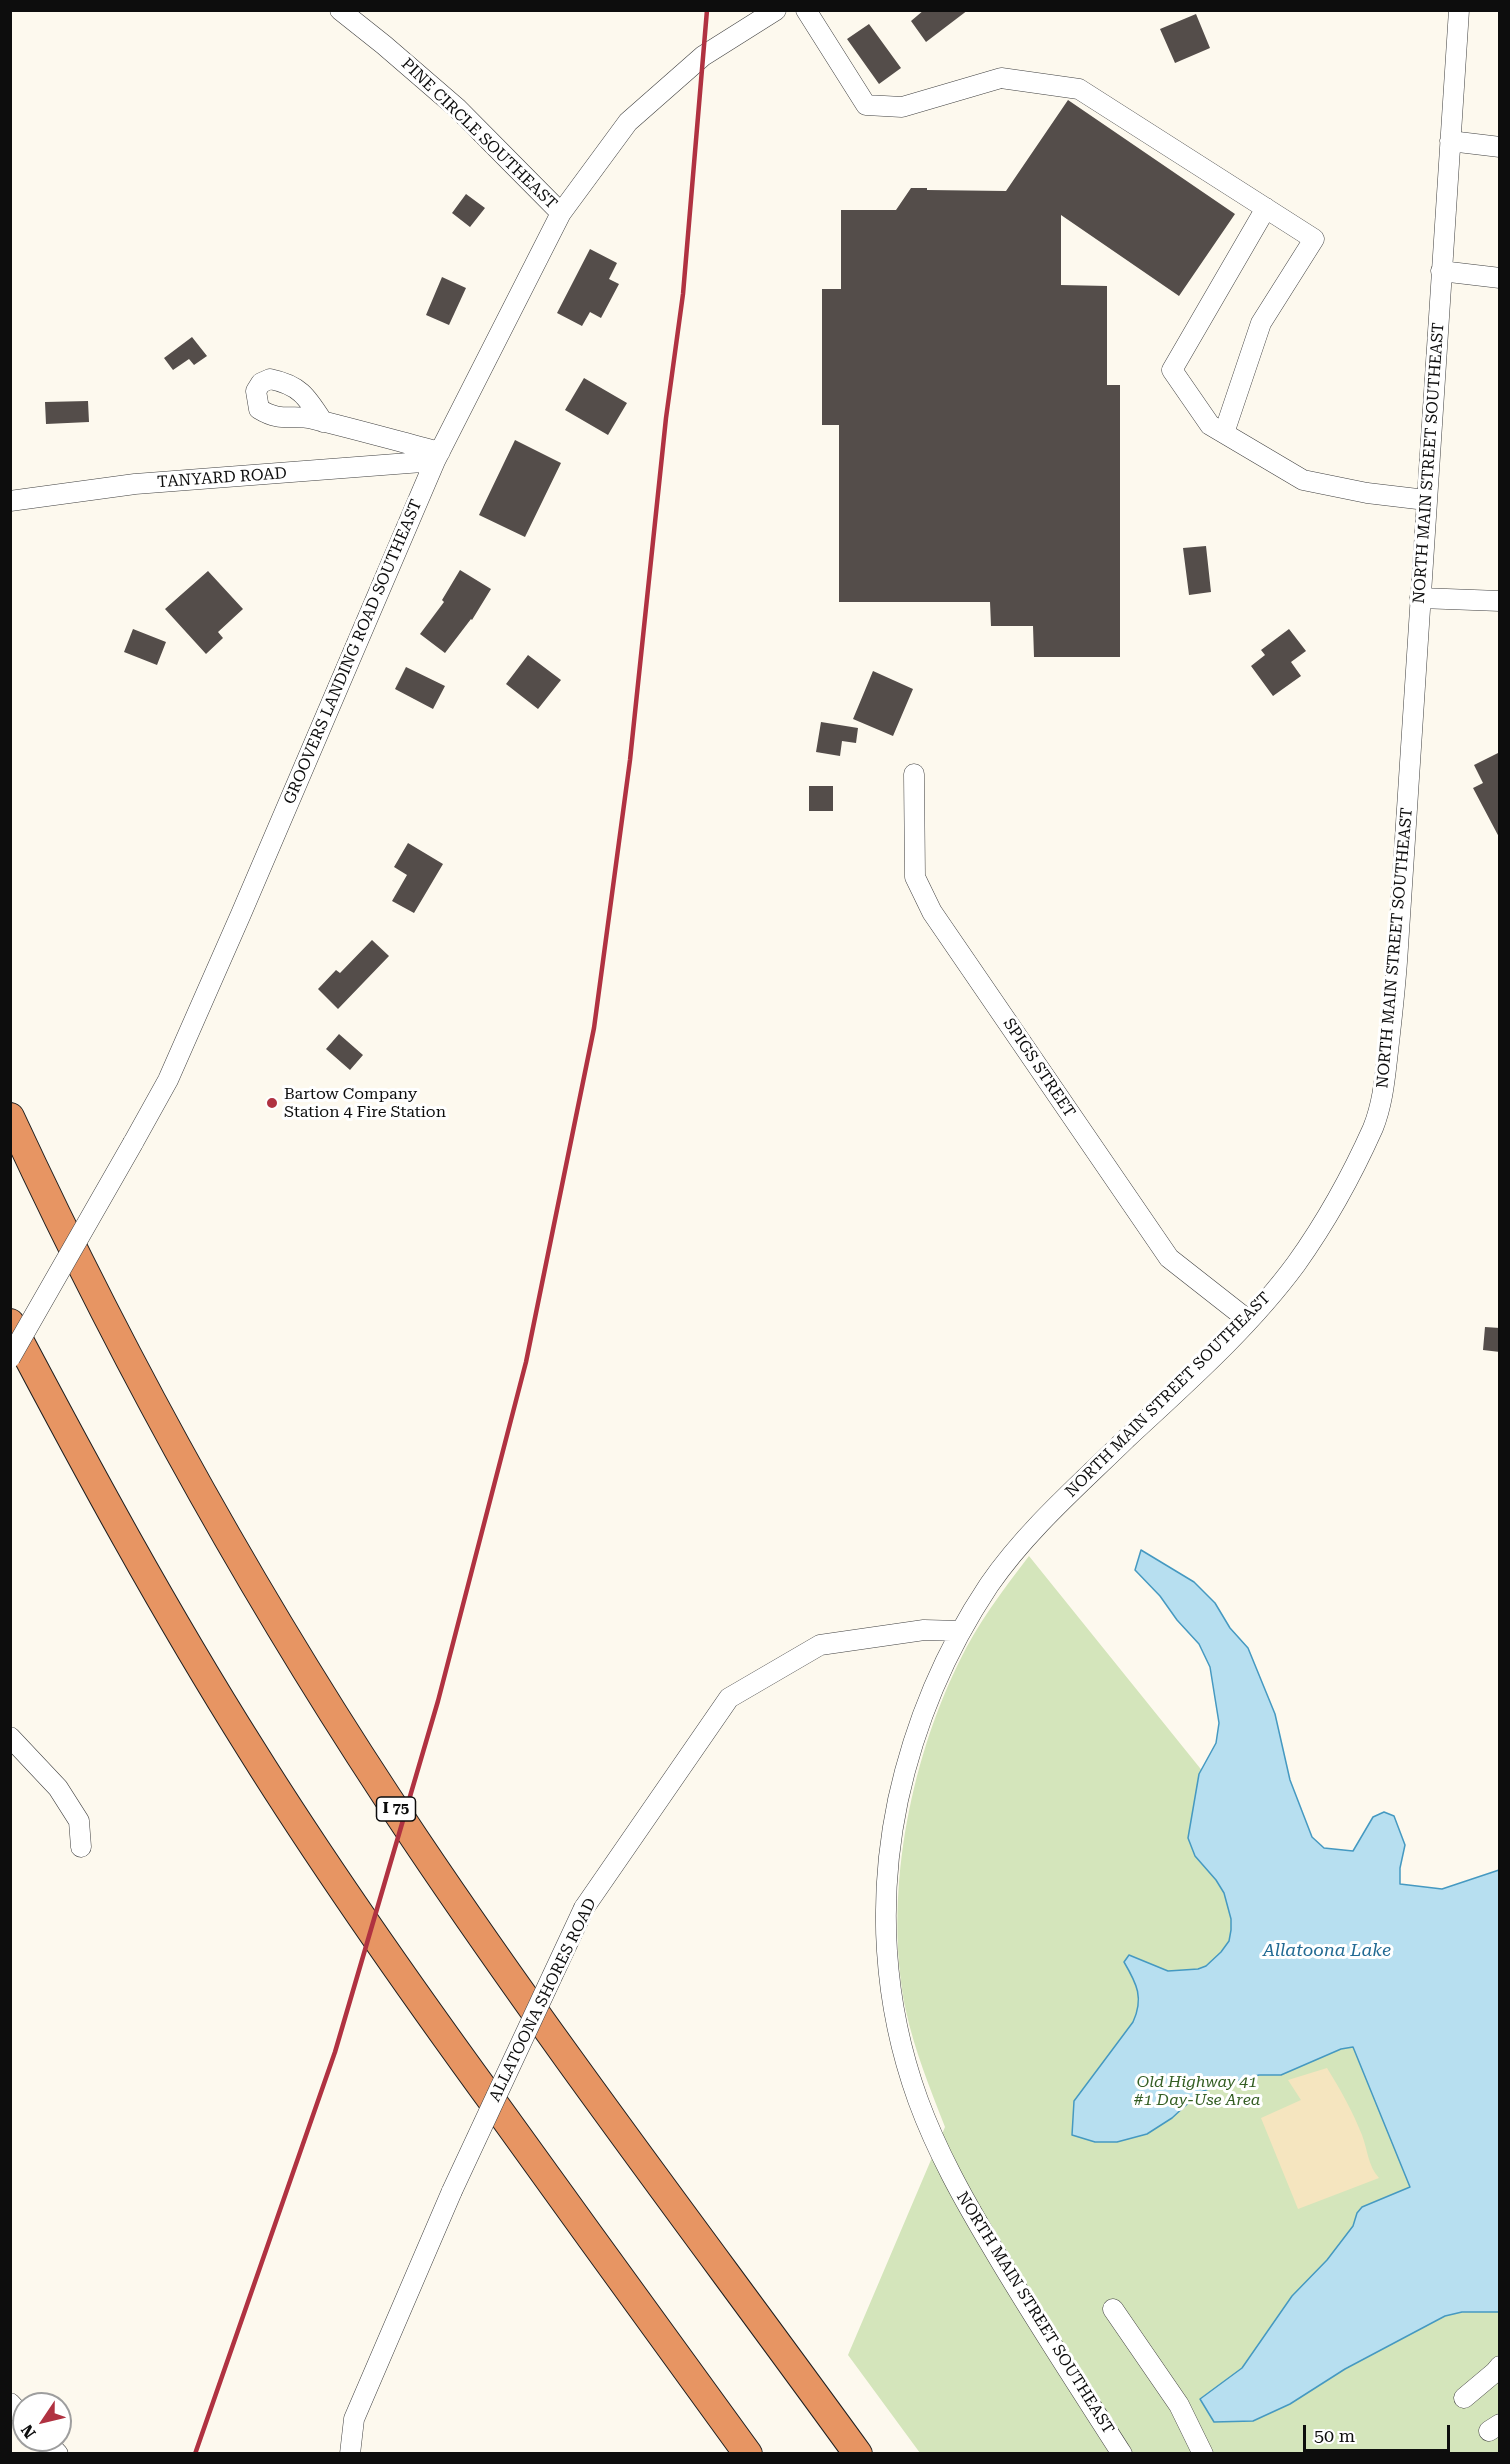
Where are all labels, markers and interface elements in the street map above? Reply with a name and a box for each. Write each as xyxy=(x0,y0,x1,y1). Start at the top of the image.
street label: PINE CIRCLE SOUTHEAST xyxy=(397,54,561,214)
street label: NORTH MAIN STREET SOUTHEAST xyxy=(1410,322,1448,604)
street label: TANYARD ROAD xyxy=(157,464,287,492)
street label: GROOVERS LANDING ROAD SOUTHEAST xyxy=(280,497,426,807)
street label: NORTH MAIN STREET SOUTHEAST xyxy=(1373,807,1417,1089)
street label: SPIGS STREET xyxy=(999,1015,1079,1121)
place label: Bartow Company Station 4 Fire Station xyxy=(284,1084,446,1122)
marker: Bartow Company Station 4 Fire Station xyxy=(265,1096,279,1110)
street label: NORTH MAIN STREET SOUTHEAST xyxy=(1062,1289,1274,1501)
road number: I 75 xyxy=(376,1797,416,1821)
street label: ALLATOONA SHORES ROAD xyxy=(485,1895,601,2105)
water label: Allatoona Lake xyxy=(1263,1940,1391,1962)
park label: Old Highway 41 #1 Day-Use Area xyxy=(1134,2072,1260,2110)
street label: NORTH MAIN STREET SOUTHEAST xyxy=(952,2188,1118,2438)
north arrow xyxy=(12,2392,72,2452)
scale bar xyxy=(1306,2413,1453,2451)
text: N xyxy=(17,2421,40,2442)
text: 50 m xyxy=(1314,2425,1355,2446)

